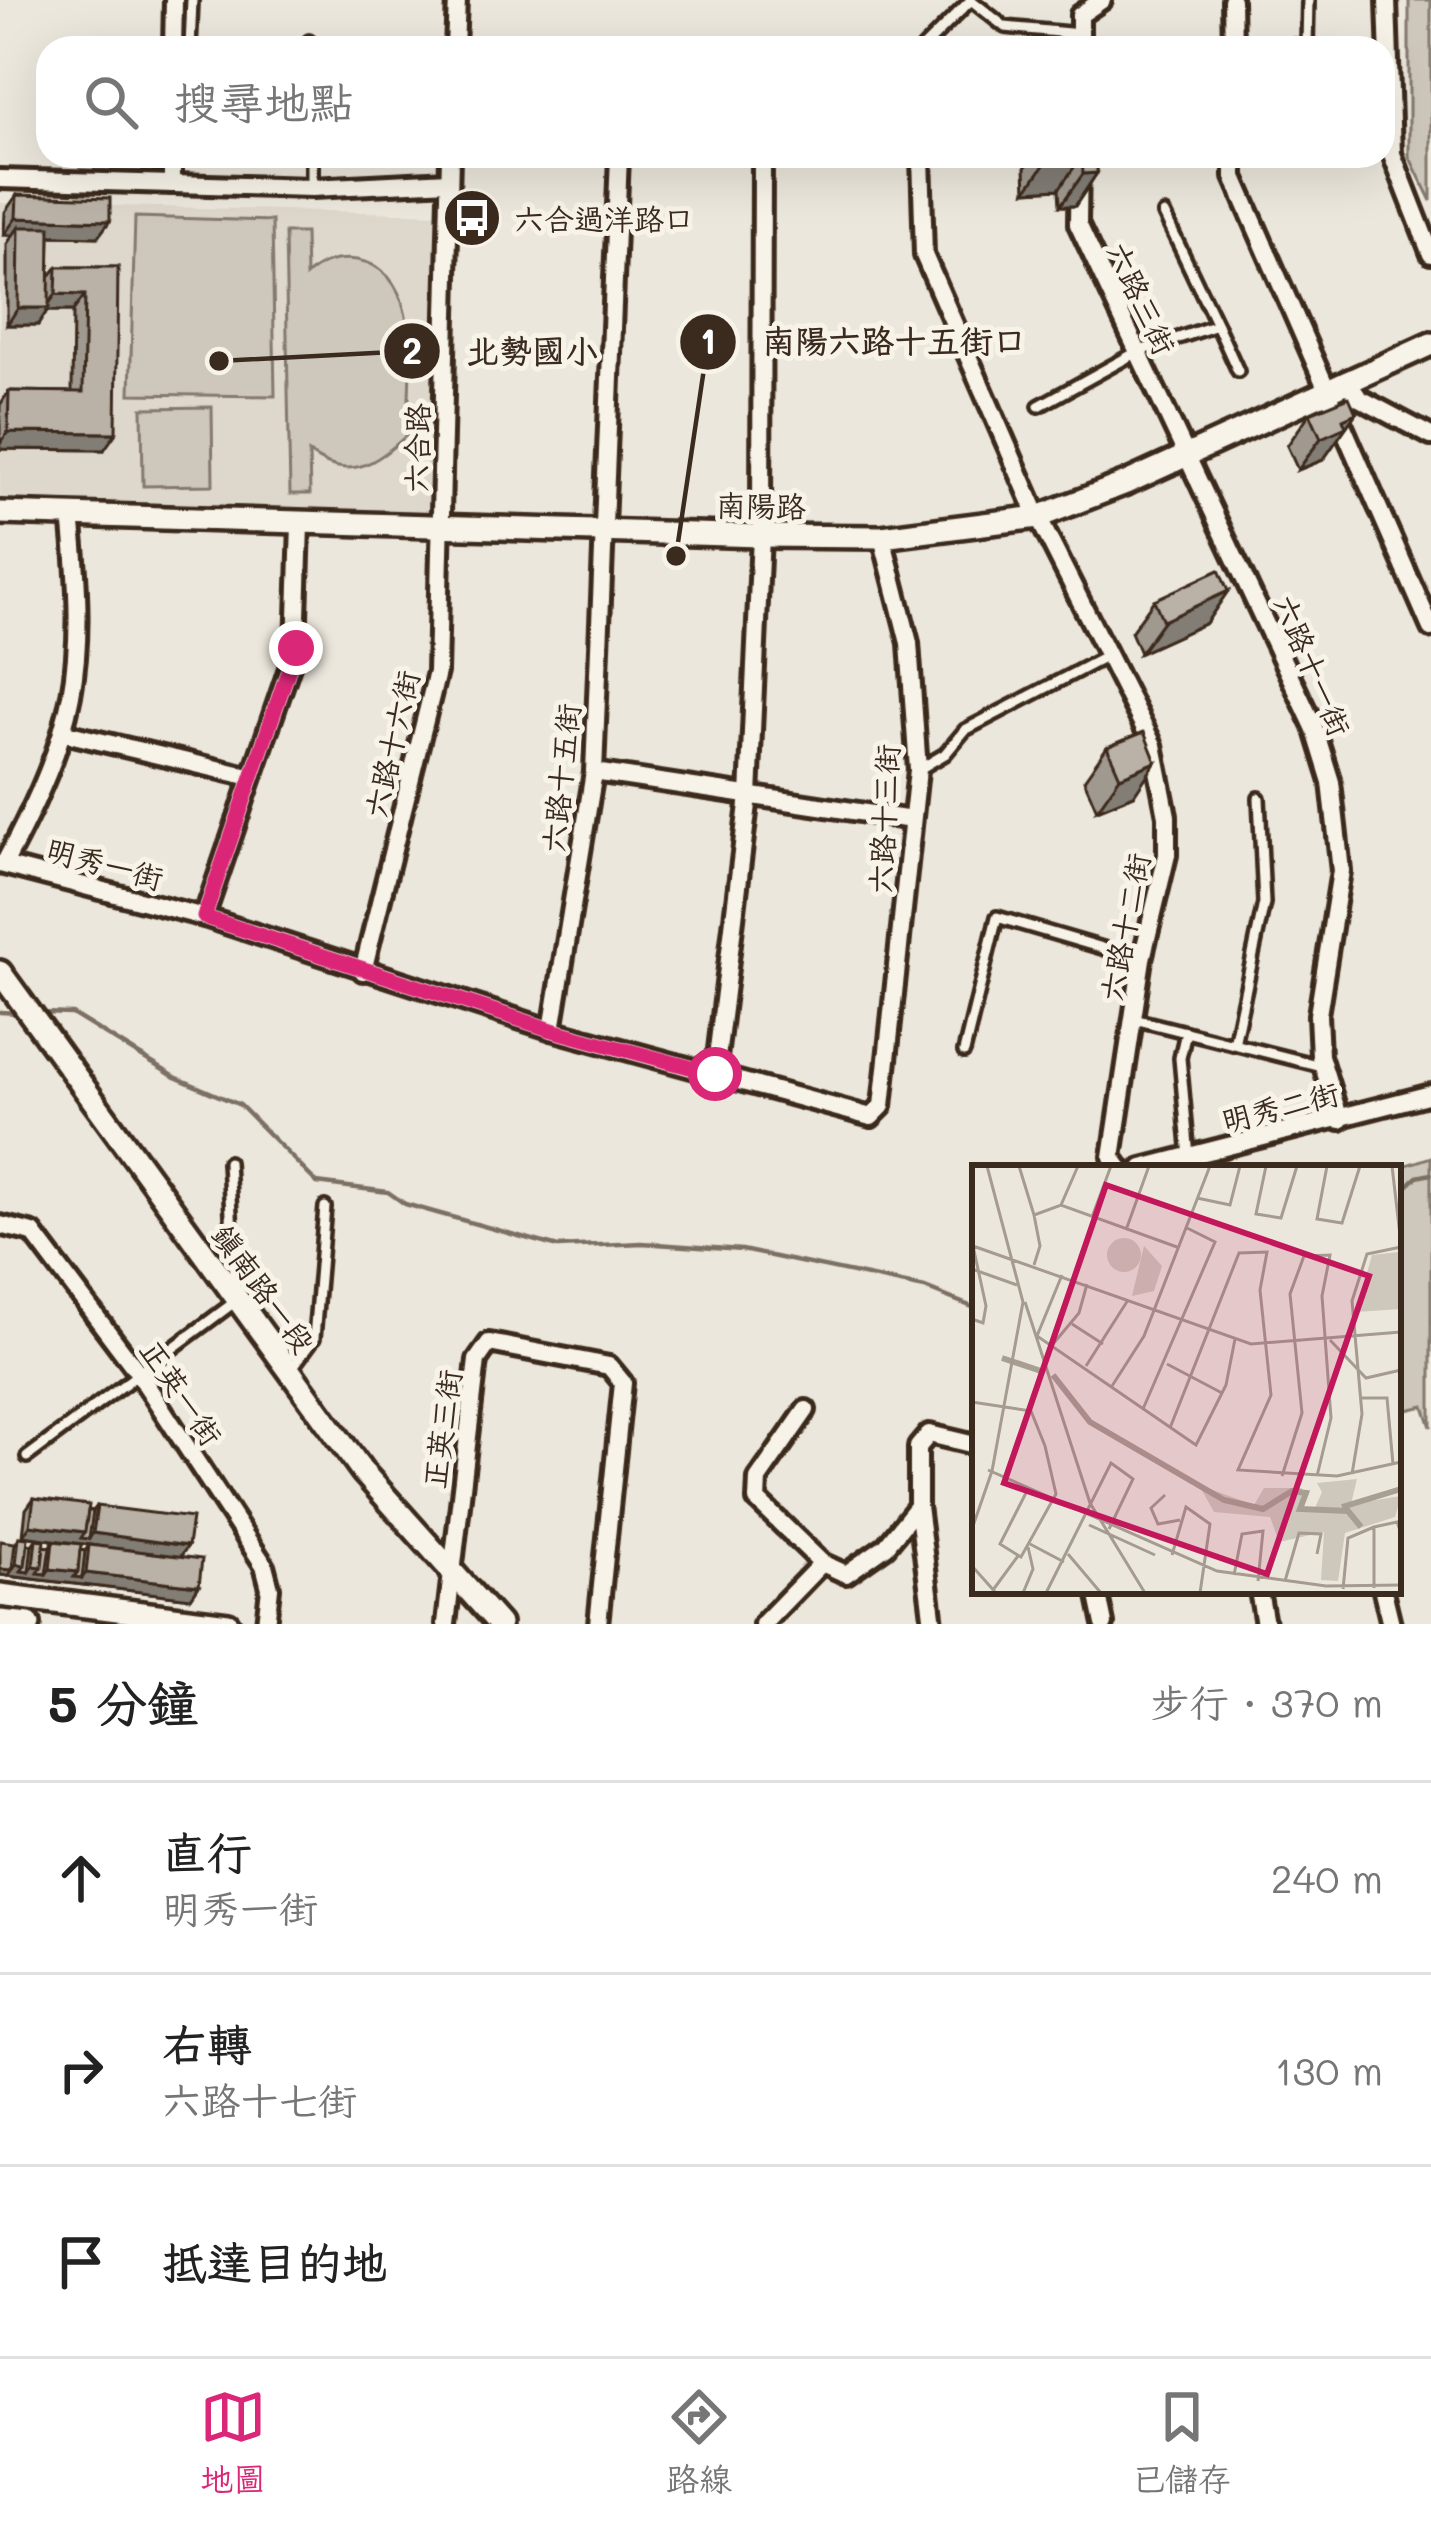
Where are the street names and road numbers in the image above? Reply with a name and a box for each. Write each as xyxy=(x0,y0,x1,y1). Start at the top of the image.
street label: 六路三街 xyxy=(1099,235,1185,361)
street label: 六合路 xyxy=(395,403,437,493)
street label: 南陽路 xyxy=(716,484,806,526)
street label: 六路十一街 xyxy=(1265,588,1361,742)
street label: 六路十六街 xyxy=(355,666,427,822)
street label: 六路十五街 xyxy=(532,701,588,855)
street label: 六路十三街 xyxy=(859,743,907,895)
street label: 明秀一街 xyxy=(42,828,168,898)
street label: 六路十二街 xyxy=(1090,850,1158,1004)
street label: 明秀二街 xyxy=(1217,1072,1343,1140)
street label: 鎮南路一段 xyxy=(204,1216,324,1360)
street label: 正英一街 xyxy=(132,1331,232,1453)
street label: 正英三街 xyxy=(413,1367,469,1491)

